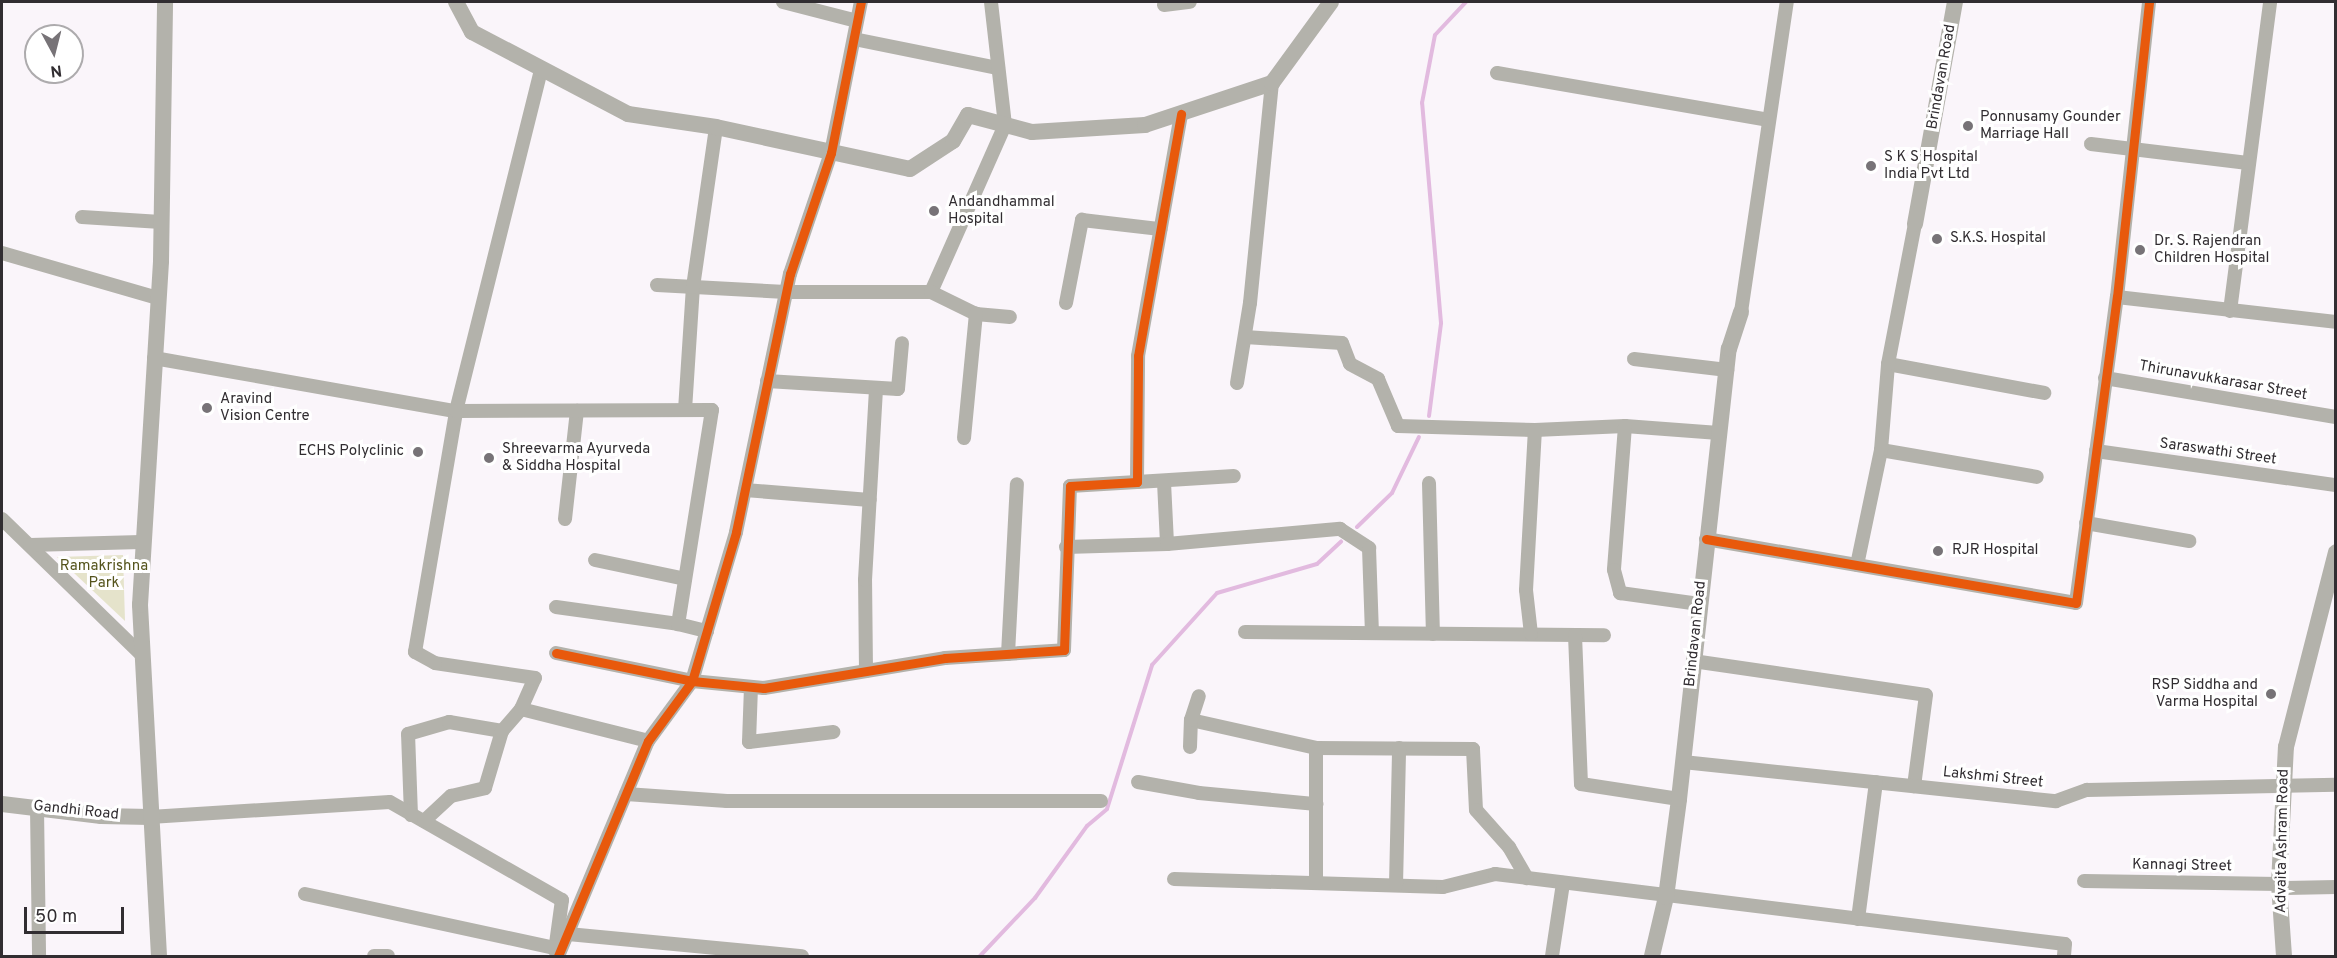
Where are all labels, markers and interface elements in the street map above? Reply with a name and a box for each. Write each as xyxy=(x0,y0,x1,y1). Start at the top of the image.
street label: Brindavan Road xyxy=(1924,23,1960,131)
north arrow xyxy=(24,24,84,84)
text: N xyxy=(49,59,63,81)
place label: Ponnusamy Gounder Marriage Hall xyxy=(1980,108,2121,143)
marker: Ponnusamy Gounder Marriage Hall xyxy=(1961,119,1975,133)
place label: S K S Hospital India Pvt Ltd xyxy=(1884,148,1978,183)
marker: S K S Hospital India Pvt Ltd xyxy=(1862,157,1880,175)
place label: Andandhammal Hospital xyxy=(948,193,1055,228)
marker: Andandhammal Hospital xyxy=(925,202,943,220)
marker: S.K.S. Hospital xyxy=(1928,230,1946,248)
place label: S.K.S. Hospital xyxy=(1950,230,2046,248)
place label: Dr. S. Rajendran Children Hospital xyxy=(2154,232,2269,267)
marker: Dr. S. Rajendran Children Hospital xyxy=(2131,241,2149,259)
street label: Thirunavukkarasar Street xyxy=(2138,357,2308,405)
place label: Aravind Vision Centre xyxy=(220,390,310,425)
marker: Aravind Vision Centre xyxy=(198,399,216,417)
street label: Saraswathi Street xyxy=(2158,435,2278,469)
place label: Shreevarma Ayurveda & Siddha Hospital xyxy=(502,440,651,475)
place label: ECHS Polyclinic xyxy=(298,443,404,461)
marker: ECHS Polyclinic xyxy=(409,443,427,461)
marker: Shreevarma Ayurveda & Siddha Hospital xyxy=(480,449,498,467)
marker: RJR Hospital xyxy=(1929,542,1947,560)
place label: RJR Hospital xyxy=(1952,542,2039,560)
park label: Ramakrishna Park xyxy=(60,557,148,592)
street label: Brindavan Road xyxy=(1681,580,1711,688)
place label: RSP Siddha and Varma Hospital xyxy=(2152,676,2258,711)
marker: RSP Siddha and Varma Hospital xyxy=(2262,685,2280,703)
street label: Lakshmi Street xyxy=(1942,764,2044,792)
street label: Advaita Ashram Road xyxy=(2273,768,2293,914)
street label: Gandhi Road xyxy=(32,798,120,824)
street label: Kannagi Street xyxy=(2132,856,2232,876)
scale bar xyxy=(27,895,128,933)
text: 50 m xyxy=(35,906,77,929)

